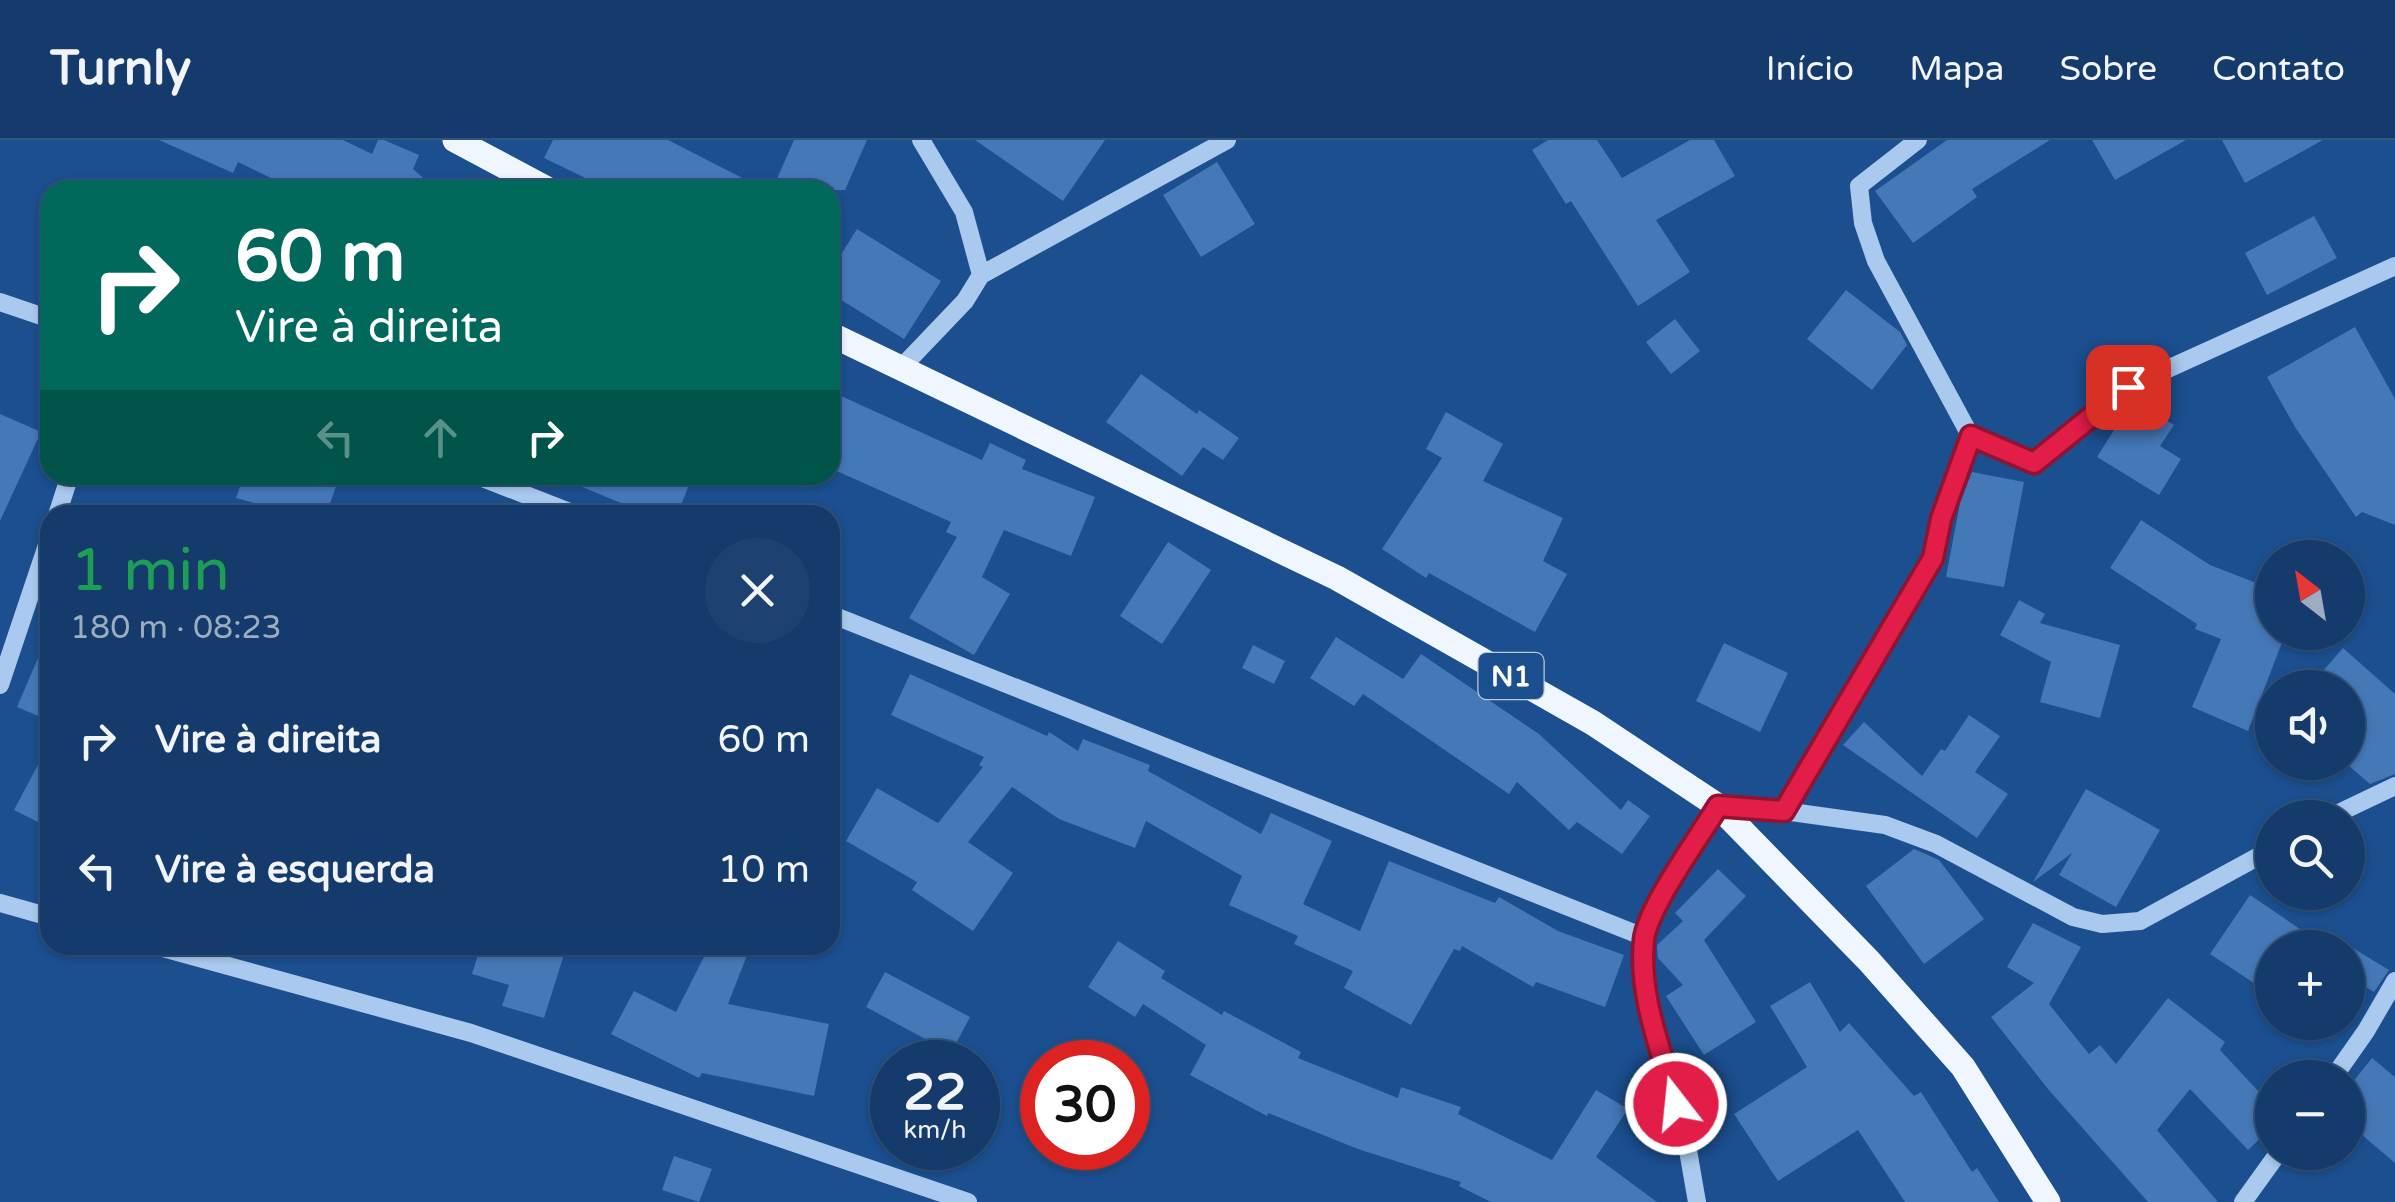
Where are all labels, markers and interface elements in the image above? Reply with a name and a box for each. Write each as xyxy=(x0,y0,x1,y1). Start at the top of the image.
text: Turnly xyxy=(50,40,191,98)
text: Início xyxy=(1766,48,1854,90)
text: Mapa xyxy=(1909,48,2004,90)
text: Sobre xyxy=(2059,48,2157,90)
text: Contato xyxy=(2212,48,2345,90)
text: 60 m xyxy=(235,216,405,300)
icon: right xyxy=(70,220,200,350)
text: Vire à direita xyxy=(235,301,503,355)
pin xyxy=(2086,345,2171,430)
icon: arrive xyxy=(2101,360,2156,415)
icon: left xyxy=(308,410,363,465)
icon: ahead xyxy=(413,410,468,465)
icon: right xyxy=(518,410,573,465)
text: 1 min xyxy=(70,535,230,607)
button: close xyxy=(705,538,810,643)
north arrow xyxy=(2255,540,2365,650)
map controls xyxy=(2255,540,2365,1170)
text: 180 m · 08:23 xyxy=(70,609,282,647)
road number: N1 xyxy=(1478,653,1544,699)
button: sound xyxy=(2255,670,2365,780)
icon: right xyxy=(70,713,125,768)
text: Vire à direita xyxy=(155,717,381,763)
text: 60 m xyxy=(718,717,810,763)
button: search xyxy=(2255,800,2365,910)
icon: left xyxy=(70,843,125,898)
text: Vire à esquerda xyxy=(155,847,435,893)
text: 10 m xyxy=(718,847,810,893)
button: + xyxy=(2255,930,2365,1040)
speed limit sign: 30 xyxy=(1020,1040,1150,1170)
position arrow xyxy=(1624,1052,1728,1156)
button: − xyxy=(2255,1060,2365,1170)
text: 22 xyxy=(904,1063,966,1123)
text: km/h xyxy=(904,1115,966,1145)

